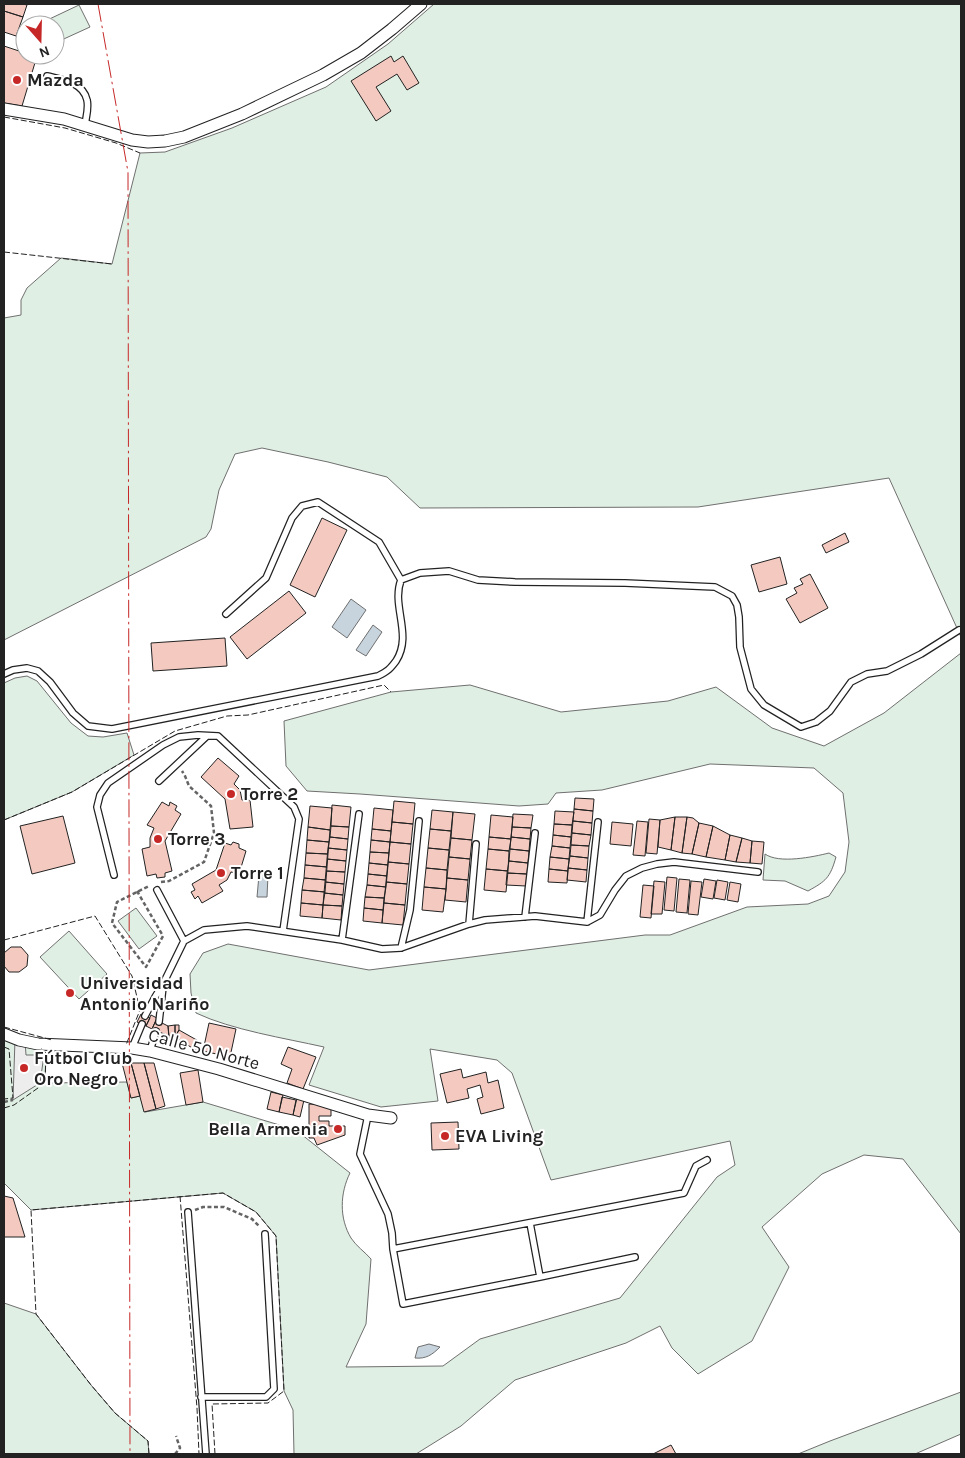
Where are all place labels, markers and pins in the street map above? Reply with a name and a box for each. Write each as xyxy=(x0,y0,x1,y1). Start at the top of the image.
place label: Mazda xyxy=(27,69,84,91)
marker: Mazda xyxy=(11,74,23,86)
place label: Torre 2 xyxy=(241,783,298,805)
marker: Torre 2 xyxy=(225,788,237,800)
place label: Torre 3 xyxy=(168,828,226,850)
marker: Torre 3 xyxy=(152,833,164,845)
place label: Torre 1 xyxy=(231,862,284,884)
marker: Torre 1 xyxy=(215,867,227,879)
place label: Universidad Antonio Nariño xyxy=(80,972,209,1015)
marker: Universidad Antonio Nariño xyxy=(64,987,76,999)
place label: Fútbol Club Oro Negro xyxy=(34,1047,132,1090)
marker: Fútbol Club Oro Negro xyxy=(18,1062,30,1074)
place label: Bella Armenia xyxy=(208,1118,328,1140)
marker: Bella Armenia xyxy=(332,1123,344,1135)
place label: EVA Living xyxy=(455,1125,544,1147)
marker: EVA Living xyxy=(439,1130,451,1142)

